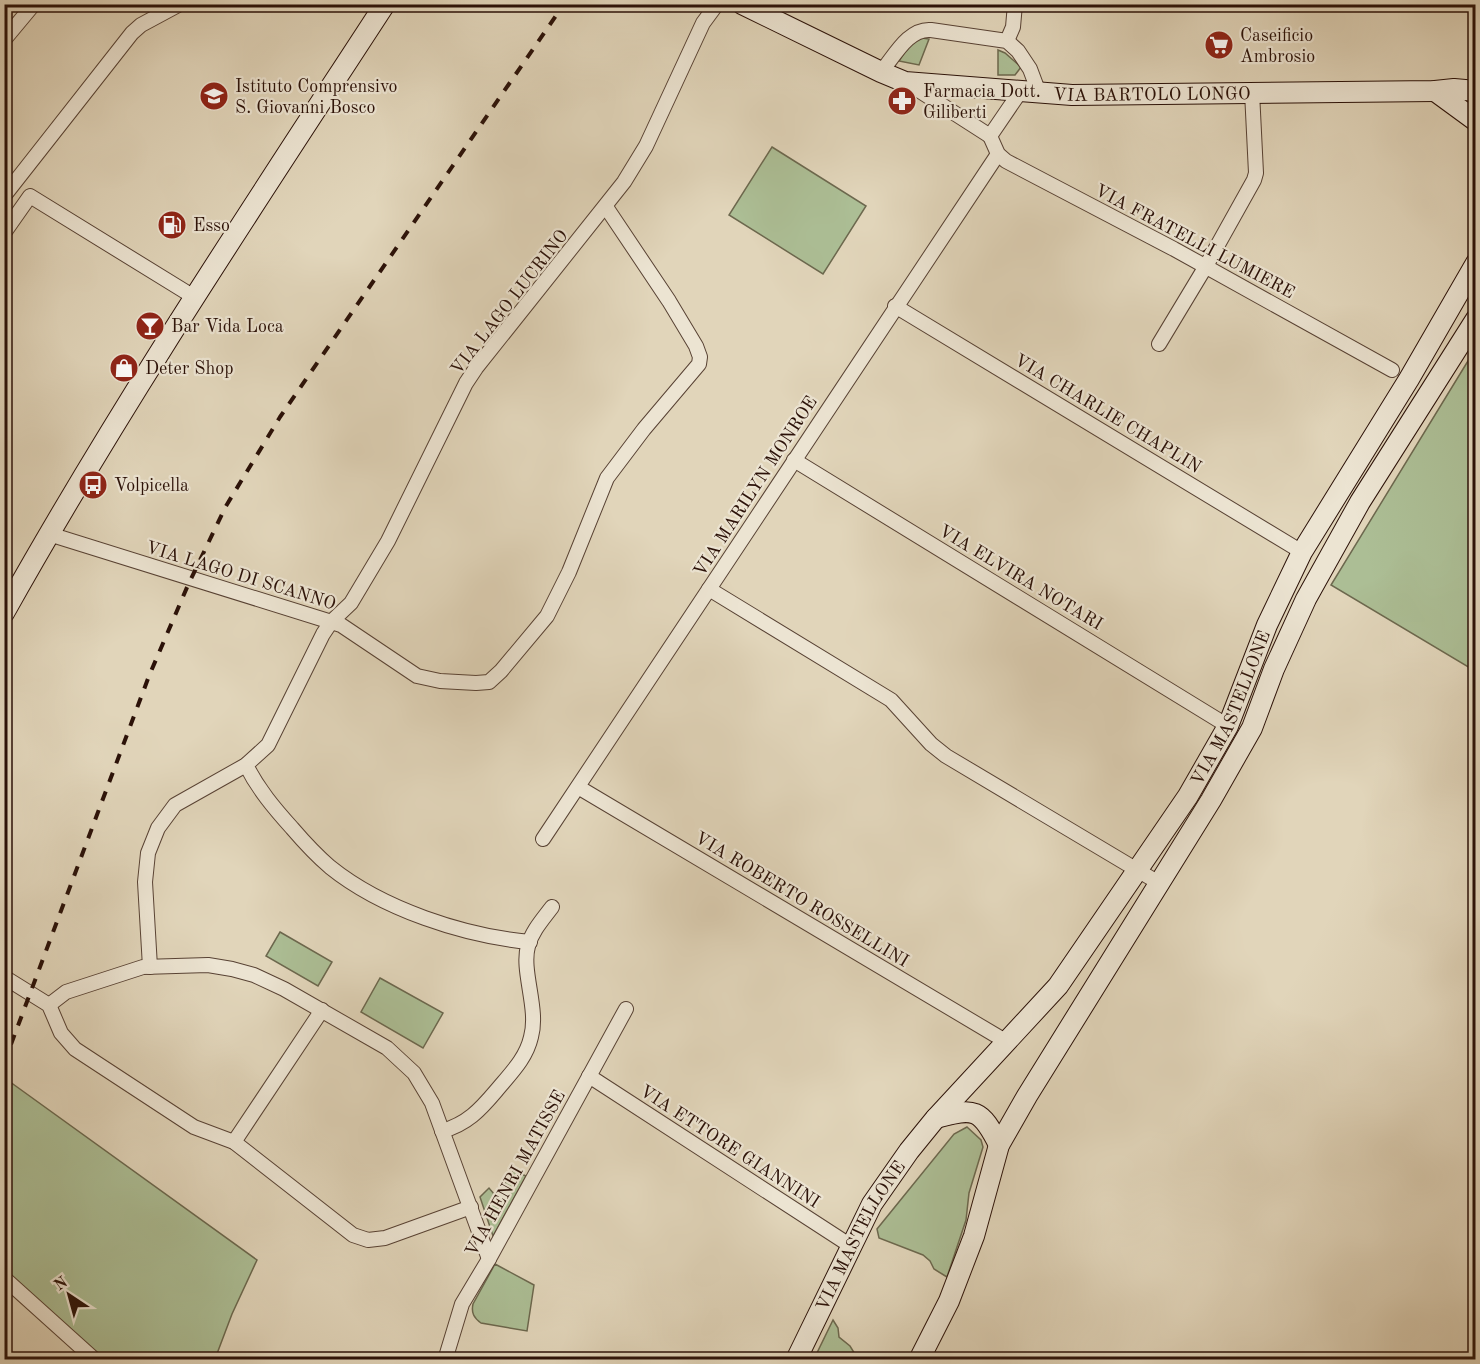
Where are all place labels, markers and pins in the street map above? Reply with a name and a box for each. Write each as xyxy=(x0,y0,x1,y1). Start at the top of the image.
place label: Caseificio Ambrosio xyxy=(1240,27,1315,66)
supermarket icon: Caseificio Ambrosio xyxy=(1203,29,1235,61)
place label: Istituto Comprensivo S. Giovanni Bosco xyxy=(235,78,398,117)
school or university icon: Istituto Comprensivo S. Giovanni Bosco xyxy=(198,80,230,112)
place label: Farmacia Dott. Giliberti xyxy=(923,83,1041,122)
pharmacy icon: Farmacia Dott. Giliberti xyxy=(886,85,918,117)
fuel station icon: Esso xyxy=(156,209,188,241)
place label: Esso xyxy=(193,217,230,235)
bar icon: Bar Vida Loca xyxy=(134,310,166,342)
place label: Bar Vida Loca xyxy=(171,318,284,336)
shop icon: Deter Shop xyxy=(108,352,140,384)
place label: Deter Shop xyxy=(145,360,234,378)
bus stop icon: Volpicella xyxy=(77,469,109,501)
place label: Volpicella xyxy=(114,477,189,495)

